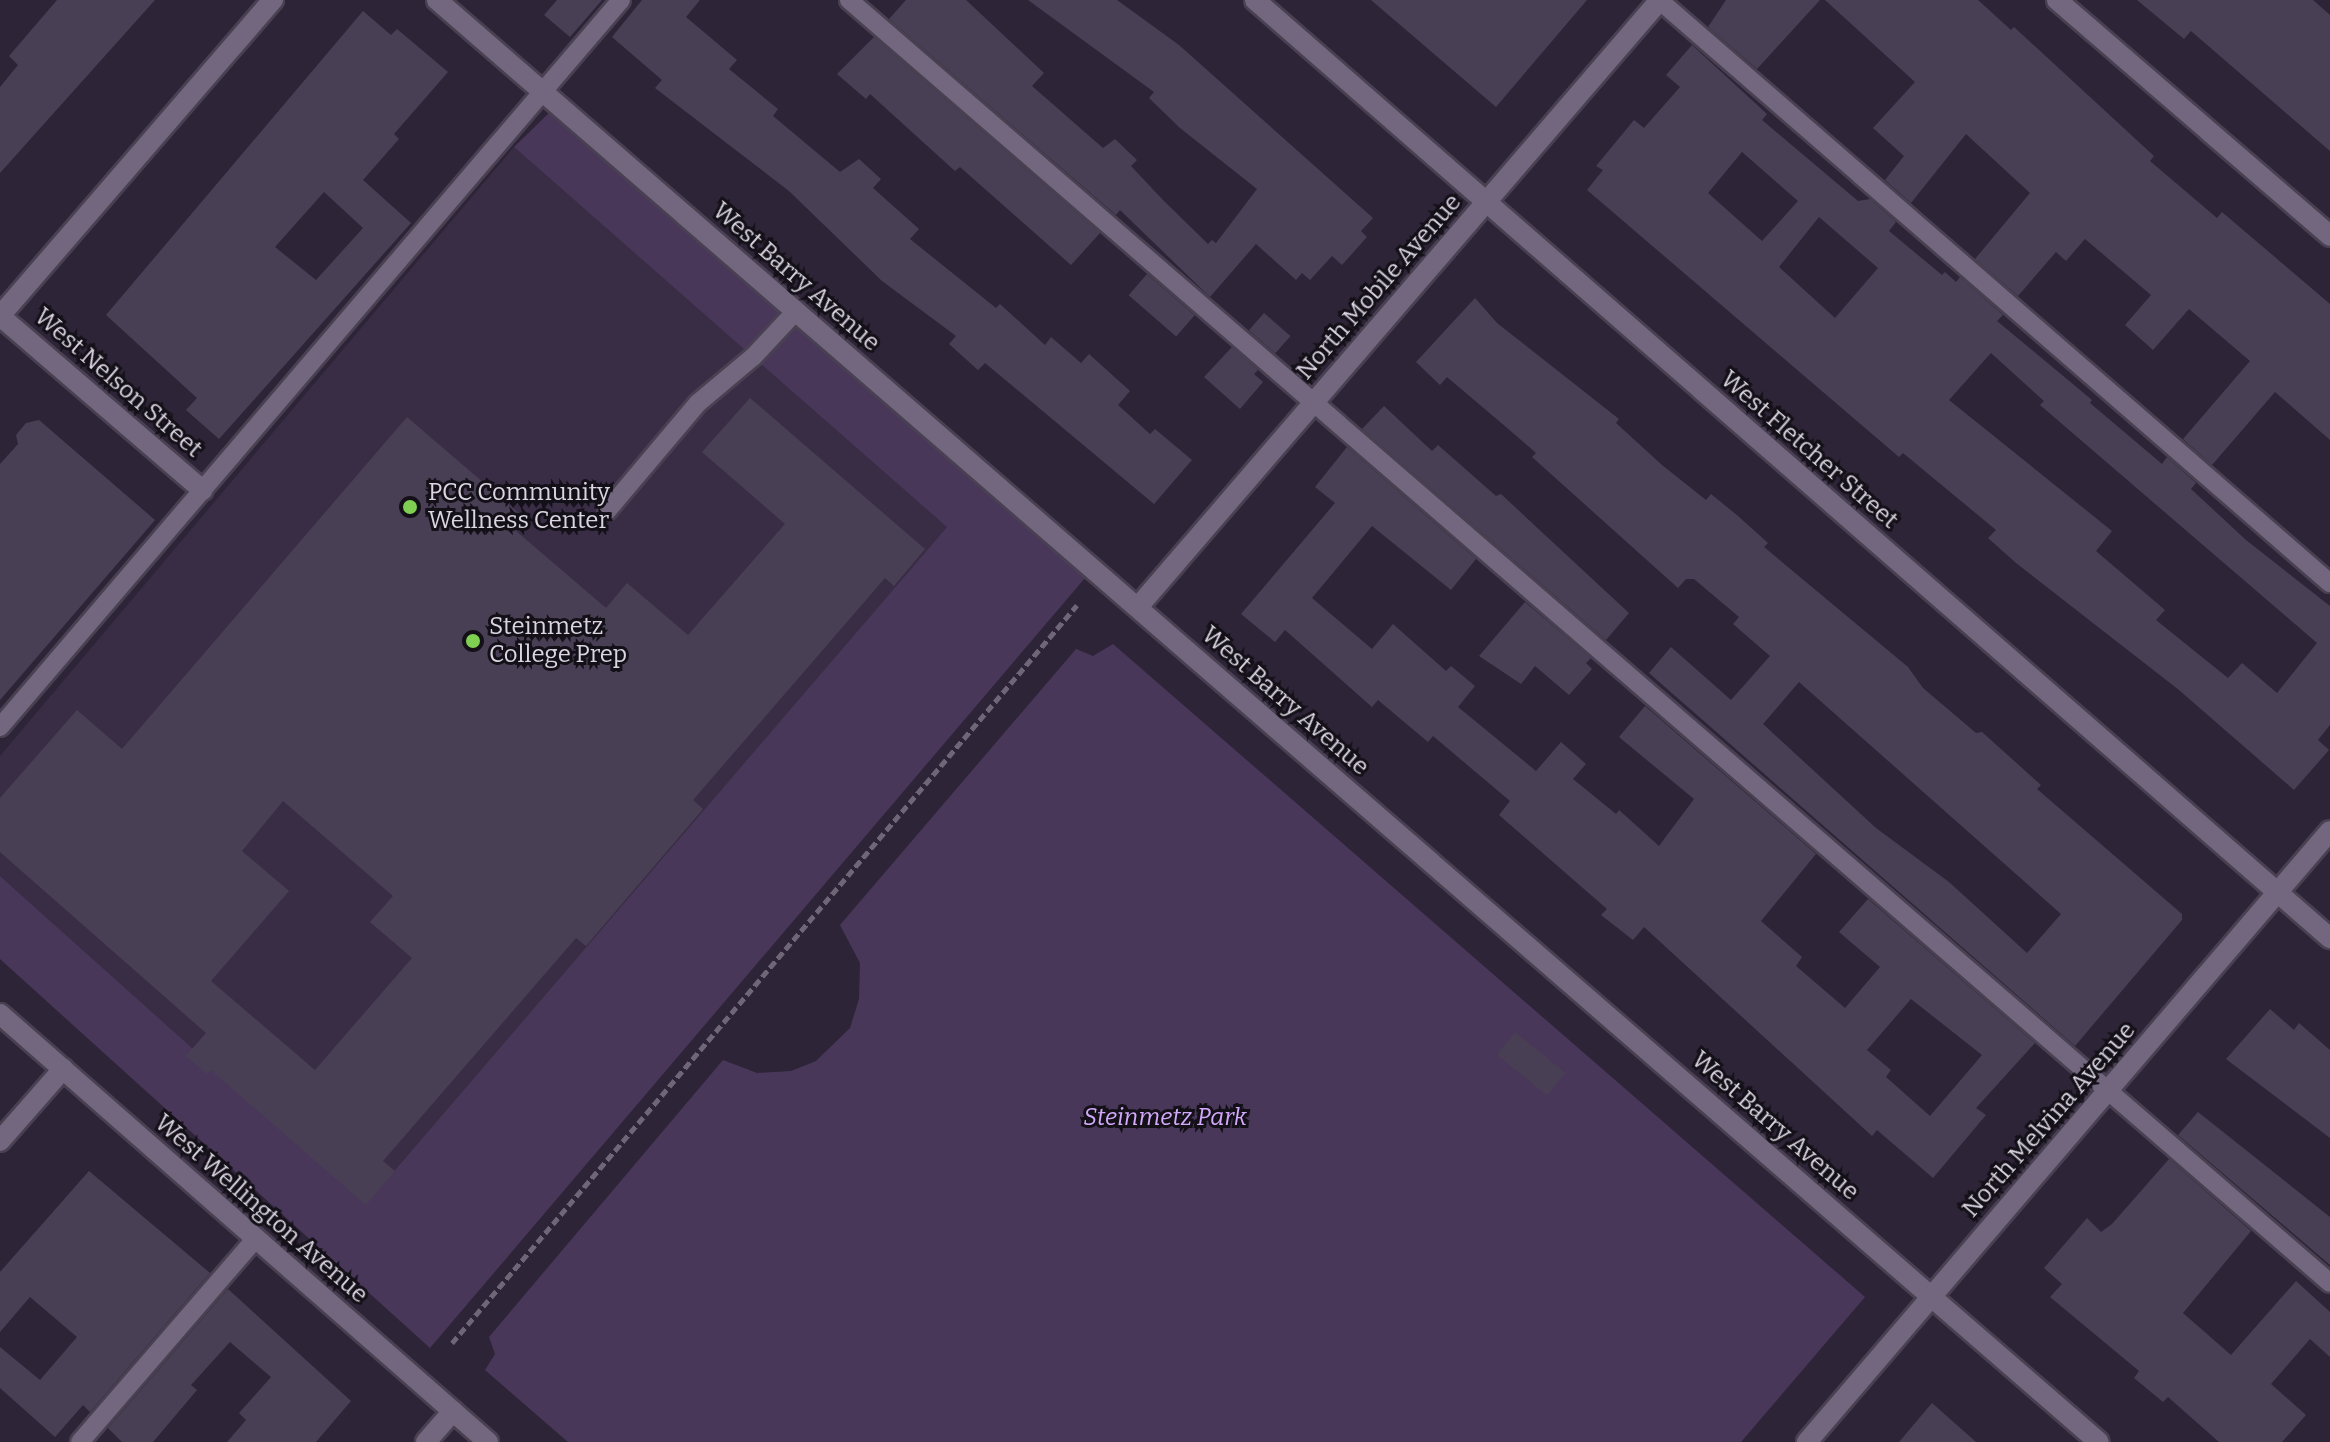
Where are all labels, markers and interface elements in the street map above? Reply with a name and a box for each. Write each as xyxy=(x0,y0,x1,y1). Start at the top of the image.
street label: North Mobile Avenue xyxy=(1291,188,1467,386)
street label: West Barry Avenue xyxy=(707,197,885,357)
street label: West Nelson Street xyxy=(28,302,208,464)
street label: West Fletcher Street xyxy=(1714,365,1904,535)
place label: PCC Community Wellness Center xyxy=(428,479,610,535)
marker: PCC Community Wellness Center xyxy=(399,496,421,518)
place label: Steinmetz College Prep xyxy=(489,613,627,669)
street label: West Barry Avenue xyxy=(1196,621,1374,781)
marker: Steinmetz College Prep xyxy=(464,632,482,650)
street label: North Melvina Avenue xyxy=(1956,1017,2142,1223)
street label: West Barry Avenue xyxy=(1686,1046,1864,1206)
park label: Steinmetz Park xyxy=(1083,1104,1247,1132)
street label: West Wellington Avenue xyxy=(149,1109,373,1309)

